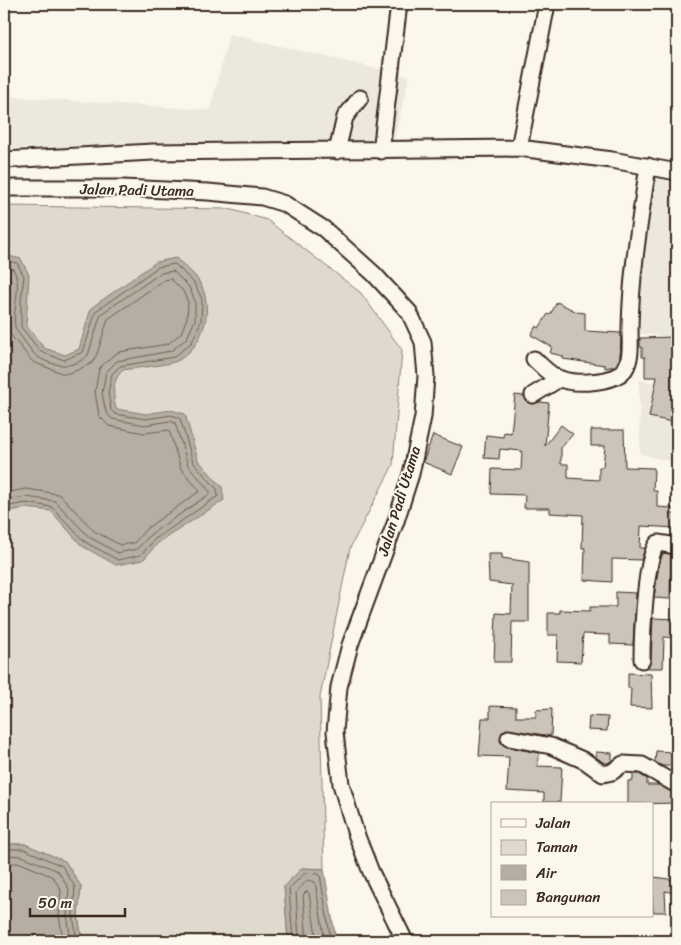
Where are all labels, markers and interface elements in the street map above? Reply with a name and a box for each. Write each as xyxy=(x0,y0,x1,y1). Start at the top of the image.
street label: Jalan Padi Utama xyxy=(79,176,195,204)
street label: Jalan Padi Utama xyxy=(370,442,428,560)
legend xyxy=(491,802,654,918)
text: Jalan xyxy=(535,810,570,836)
text: Taman xyxy=(536,834,578,860)
text: Air xyxy=(535,860,557,886)
text: Bangunan xyxy=(536,884,600,910)
scale bar xyxy=(30,885,125,917)
text: 50 m xyxy=(38,890,73,916)

